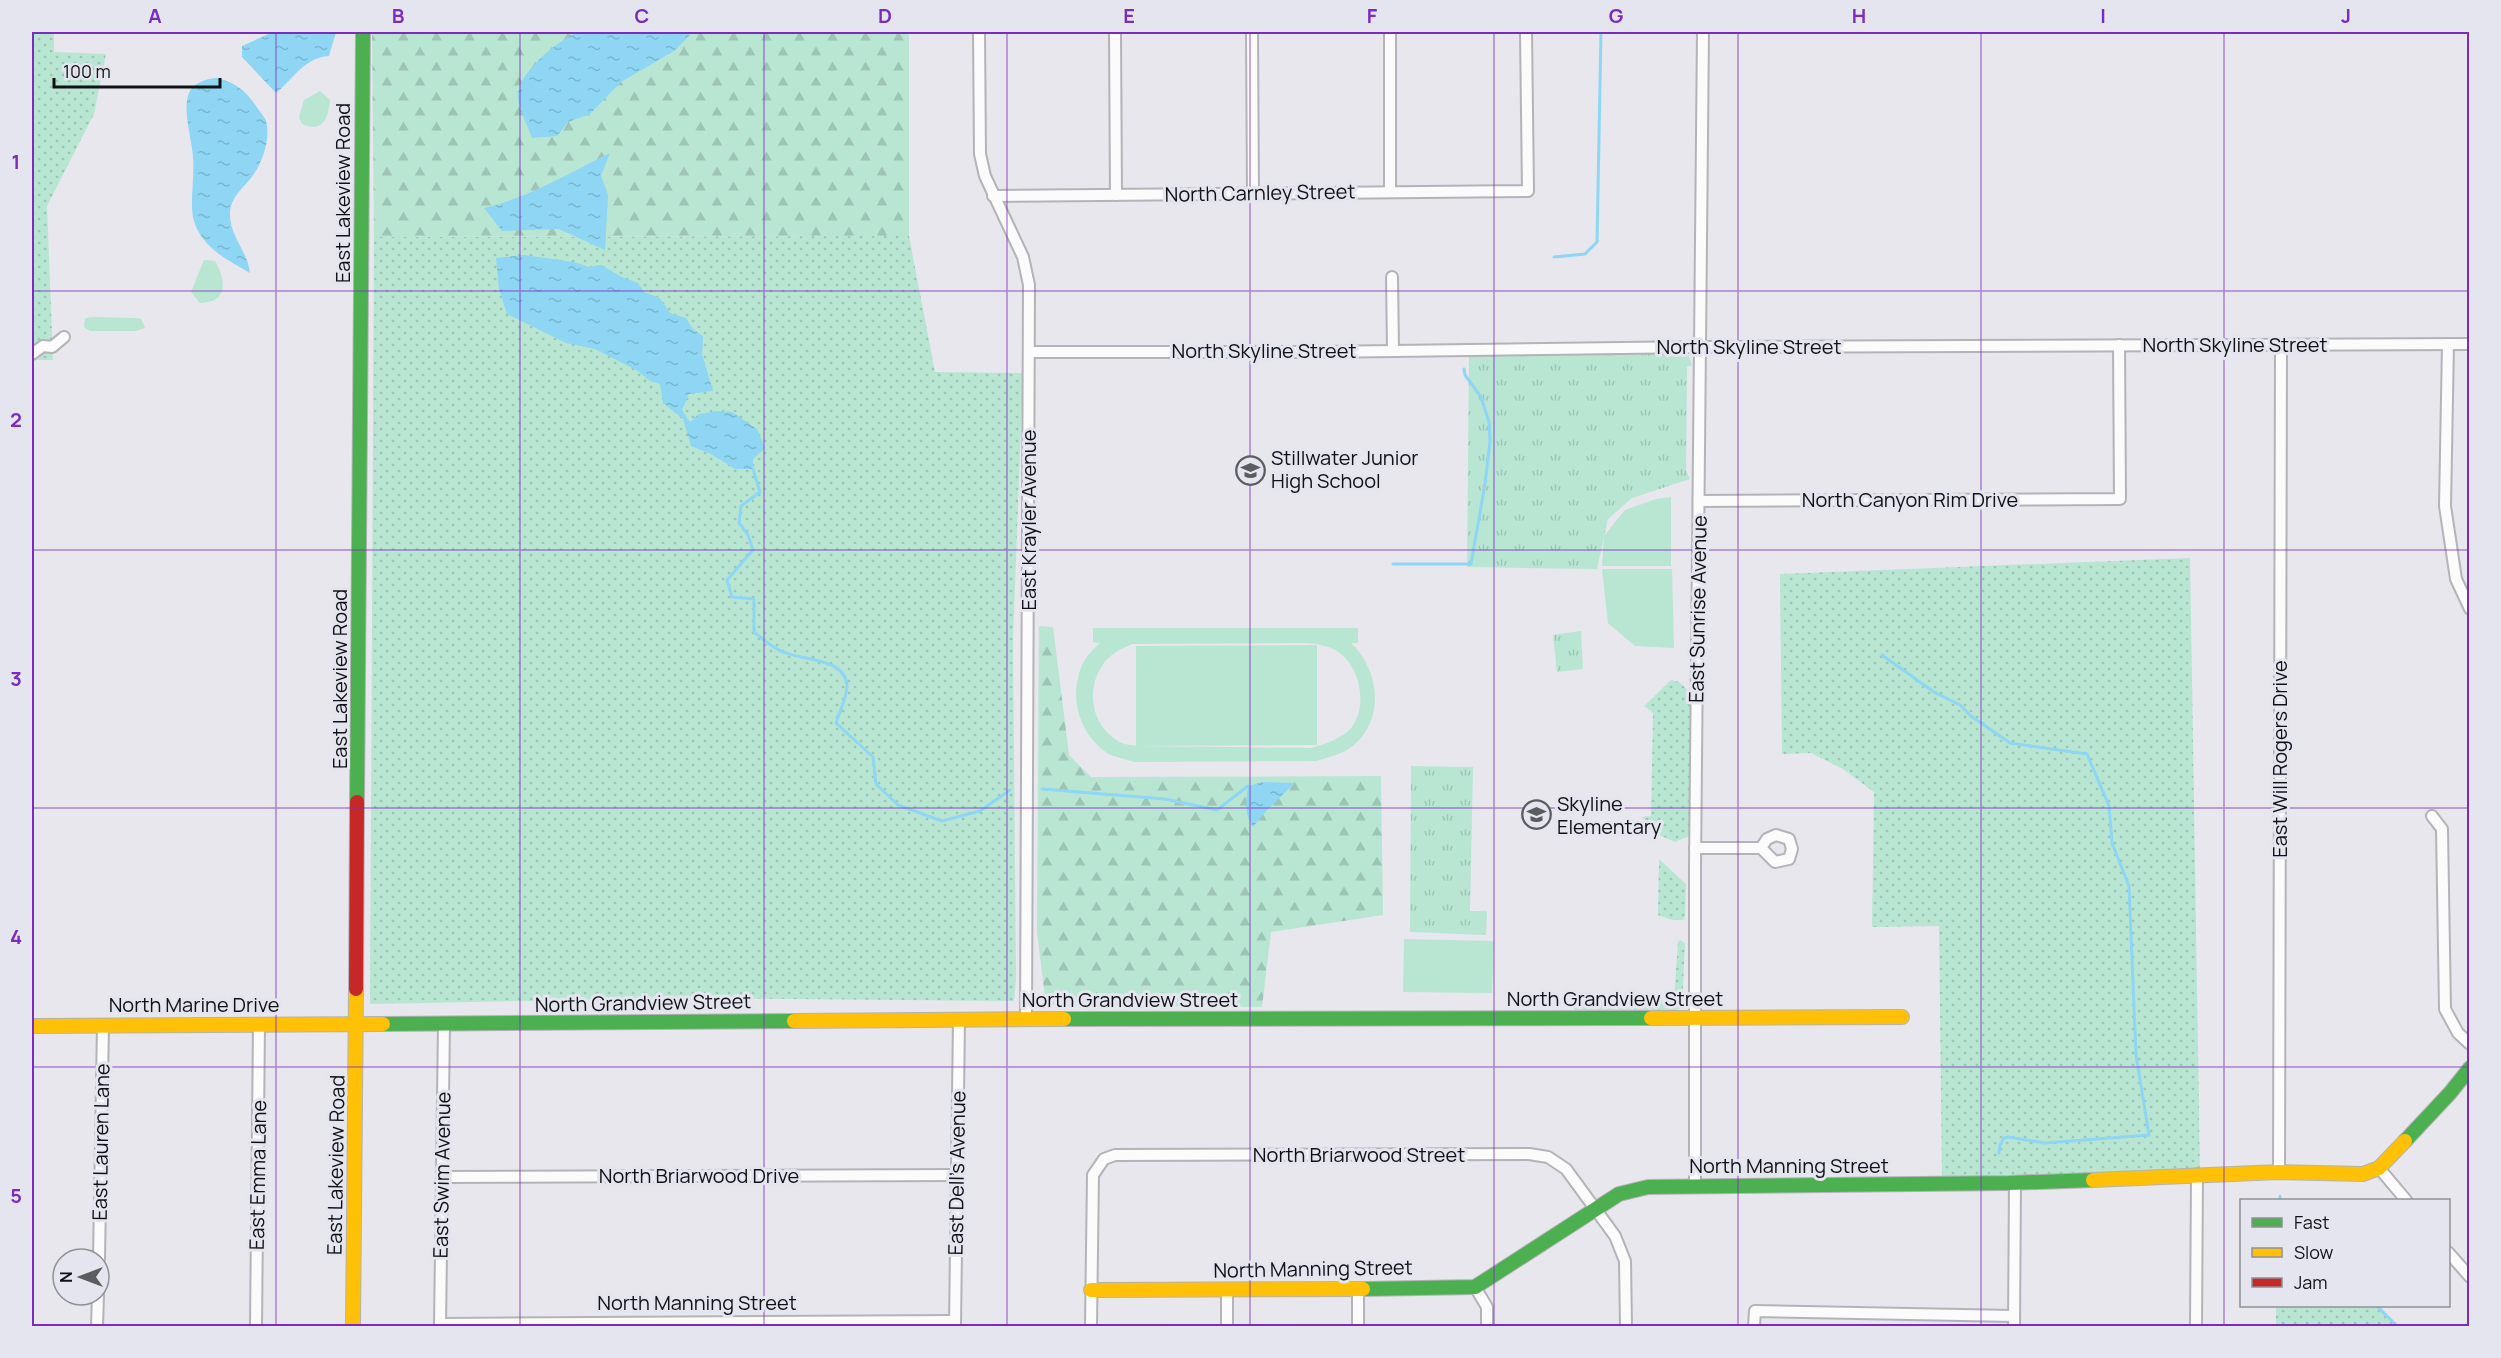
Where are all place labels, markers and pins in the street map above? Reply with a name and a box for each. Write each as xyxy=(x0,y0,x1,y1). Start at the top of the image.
place label: Stillwater Junior High School xyxy=(1271,444,1418,494)
school or university icon: Stillwater Junior High School xyxy=(1234,454,1266,486)
place label: Skyline Elementary xyxy=(1557,790,1662,840)
school or university icon: Skyline Elementary xyxy=(1520,799,1552,831)

